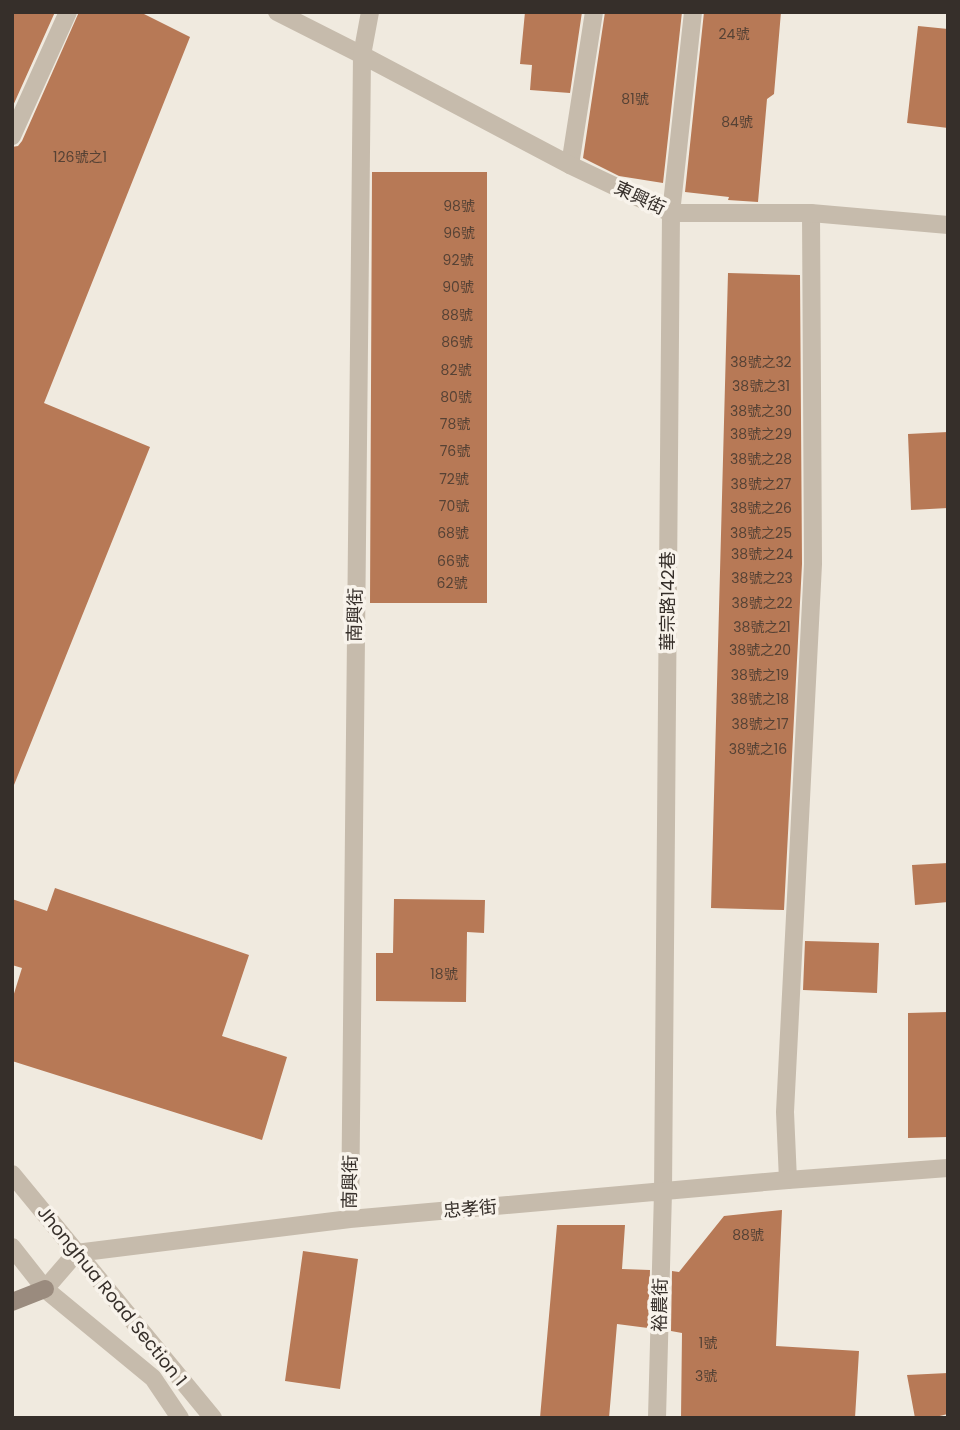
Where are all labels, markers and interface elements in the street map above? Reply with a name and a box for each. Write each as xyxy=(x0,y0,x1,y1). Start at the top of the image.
house number: 24號 xyxy=(719,24,749,44)
house number: 81號 xyxy=(621,89,649,109)
house number: 84號 xyxy=(721,112,753,132)
house number: 126號之1 xyxy=(53,147,107,167)
street label: 東興街 xyxy=(610,175,670,220)
house number: 98號 xyxy=(443,196,475,216)
house number: 96號 xyxy=(443,223,475,243)
house number: 92號 xyxy=(443,250,473,270)
house number: 90號 xyxy=(442,277,474,297)
house number: 88號 xyxy=(441,305,473,325)
house number: 86號 xyxy=(441,332,473,352)
house number: 38號之32 xyxy=(730,352,792,372)
house number: 82號 xyxy=(441,360,471,380)
house number: 38號之31 xyxy=(732,376,790,396)
house number: 80號 xyxy=(440,387,472,407)
house number: 38號之30 xyxy=(730,401,792,421)
house number: 78號 xyxy=(440,414,470,434)
house number: 38號之29 xyxy=(730,424,792,444)
house number: 76號 xyxy=(440,441,470,461)
house number: 38號之28 xyxy=(730,449,792,469)
house number: 72號 xyxy=(439,469,469,489)
house number: 38號之27 xyxy=(731,474,792,494)
house number: 70號 xyxy=(439,496,469,516)
house number: 38號之26 xyxy=(730,498,792,518)
house number: 68號 xyxy=(437,523,469,543)
house number: 38號之25 xyxy=(730,523,792,543)
house number: 38號之24 xyxy=(731,544,793,564)
house number: 66號 xyxy=(437,551,469,571)
street label: 華宗路142巷 xyxy=(655,551,680,651)
house number: 38號之23 xyxy=(731,568,793,588)
house number: 62號 xyxy=(437,573,467,593)
street label: 南興街 xyxy=(342,588,367,642)
house number: 38號之22 xyxy=(731,593,793,613)
house number: 38號之21 xyxy=(733,617,791,637)
house number: 38號之20 xyxy=(729,640,791,660)
house number: 38號之19 xyxy=(731,665,789,685)
house number: 38號之18 xyxy=(731,689,789,709)
house number: 38號之17 xyxy=(731,714,789,734)
house number: 38號之16 xyxy=(729,739,787,759)
house number: 18號 xyxy=(430,964,458,984)
street label: 南興街 xyxy=(337,1155,362,1209)
street label: 忠孝街 xyxy=(442,1194,498,1223)
street label: Jhonghua Road Section 1 xyxy=(32,1200,193,1391)
house number: 88號 xyxy=(732,1225,764,1245)
street label: 裕農街 xyxy=(647,1278,672,1332)
house number: 1號 xyxy=(699,1333,717,1353)
house number: 3號 xyxy=(695,1366,717,1386)

